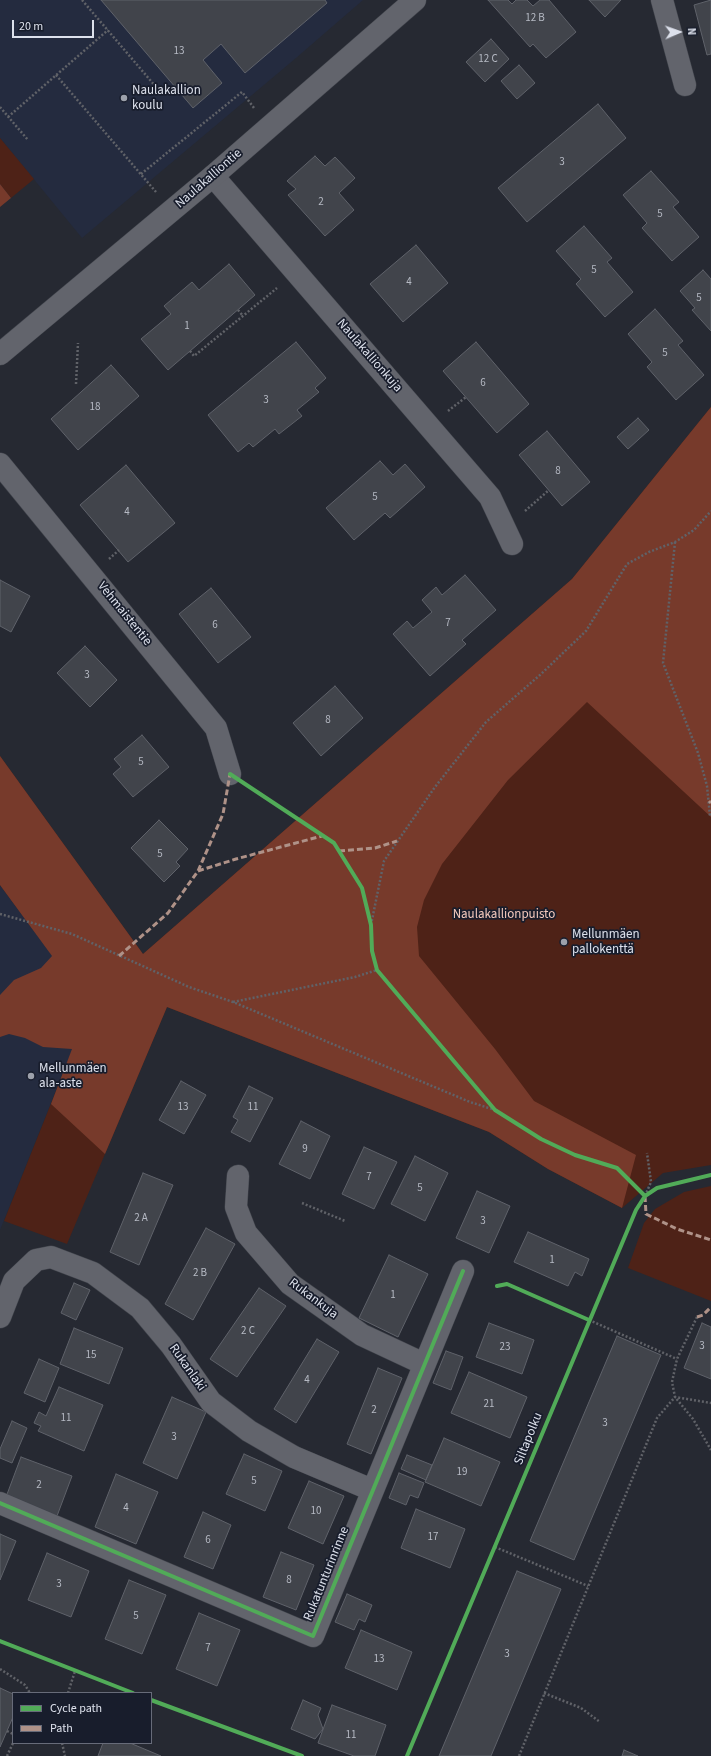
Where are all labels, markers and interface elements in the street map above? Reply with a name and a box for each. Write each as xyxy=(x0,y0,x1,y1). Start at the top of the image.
scale bar xyxy=(14,12,96,38)
house number: 12 B xyxy=(525,12,545,26)
north arrow xyxy=(659,12,699,52)
text: 20 m xyxy=(19,18,43,35)
text: N xyxy=(684,28,699,35)
house number: 13 xyxy=(174,45,184,59)
house number: 12 C xyxy=(478,53,498,67)
place label: Naulakallion koulu xyxy=(132,83,201,114)
marker: Naulakallion koulu xyxy=(119,93,129,103)
street label: Naulakalliontie xyxy=(173,146,245,212)
house number: 3 xyxy=(559,156,565,170)
house number: 2 xyxy=(318,196,324,210)
house number: 5 xyxy=(657,208,663,222)
house number: 5 xyxy=(591,264,597,278)
house number: 4 xyxy=(406,276,412,290)
house number: 5 xyxy=(696,292,702,306)
street label: Naulakallionkuja xyxy=(333,316,405,396)
house number: 1 xyxy=(184,320,190,334)
house number: 5 xyxy=(662,347,668,361)
house number: 6 xyxy=(480,377,486,391)
house number: 3 xyxy=(263,394,269,408)
house number: 18 xyxy=(90,401,100,415)
house number: 8 xyxy=(555,465,561,479)
house number: 5 xyxy=(372,491,378,505)
house number: 4 xyxy=(124,506,130,520)
street label: Vehmaistentie xyxy=(94,579,154,649)
house number: 7 xyxy=(445,617,451,631)
house number: 6 xyxy=(212,619,218,633)
house number: 3 xyxy=(84,669,90,683)
house number: 8 xyxy=(325,714,331,728)
house number: 5 xyxy=(138,756,144,770)
house number: 5 xyxy=(157,848,163,862)
park label: Naulakallionpuisto xyxy=(453,907,555,923)
place label: Mellunmäen pallokenttä xyxy=(572,927,640,958)
marker: Mellunmäen pallokenttä xyxy=(559,937,569,947)
place label: Mellunmäen ala-aste xyxy=(39,1061,107,1092)
marker: Mellunmäen ala-aste xyxy=(26,1071,36,1081)
house number: 13 xyxy=(178,1101,188,1115)
house number: 11 xyxy=(248,1101,258,1115)
house number: 9 xyxy=(302,1143,308,1157)
house number: 7 xyxy=(366,1171,372,1185)
house number: 5 xyxy=(417,1182,423,1196)
house number: 2 A xyxy=(134,1212,148,1226)
house number: 3 xyxy=(480,1215,486,1229)
house number: 1 xyxy=(549,1254,555,1268)
house number: 2 B xyxy=(193,1267,207,1281)
street label: Rukankuja xyxy=(285,1275,341,1323)
house number: 1 xyxy=(390,1289,396,1303)
house number: 2 C xyxy=(241,1325,255,1339)
house number: 3 xyxy=(699,1340,705,1354)
street label: Rukanlaki xyxy=(165,1341,209,1395)
house number: 23 xyxy=(500,1341,510,1355)
house number: 15 xyxy=(86,1349,96,1363)
house number: 4 xyxy=(304,1374,310,1388)
house number: 21 xyxy=(484,1398,494,1412)
house number: 2 xyxy=(371,1404,377,1418)
street label: Siltapolku xyxy=(511,1411,547,1467)
house number: 11 xyxy=(61,1412,71,1426)
house number: 3 xyxy=(602,1417,608,1431)
house number: 3 xyxy=(171,1431,177,1445)
house number: 19 xyxy=(457,1466,467,1480)
house number: 5 xyxy=(251,1475,257,1489)
house number: 2 xyxy=(36,1479,42,1493)
house number: 4 xyxy=(123,1502,129,1516)
house number: 10 xyxy=(311,1505,321,1519)
street label: Rukatunturinrinne xyxy=(301,1525,353,1623)
house number: 17 xyxy=(428,1531,438,1545)
house number: 6 xyxy=(205,1534,211,1548)
house number: 8 xyxy=(286,1574,292,1588)
house number: 3 xyxy=(56,1578,62,1592)
house number: 5 xyxy=(133,1610,139,1624)
house number: 7 xyxy=(205,1642,211,1656)
house number: 3 xyxy=(504,1648,510,1662)
house number: 13 xyxy=(374,1653,384,1667)
legend xyxy=(12,1692,152,1744)
text: Cycle path xyxy=(50,1700,102,1717)
text: Path xyxy=(50,1720,73,1737)
house number: 11 xyxy=(346,1729,356,1743)

